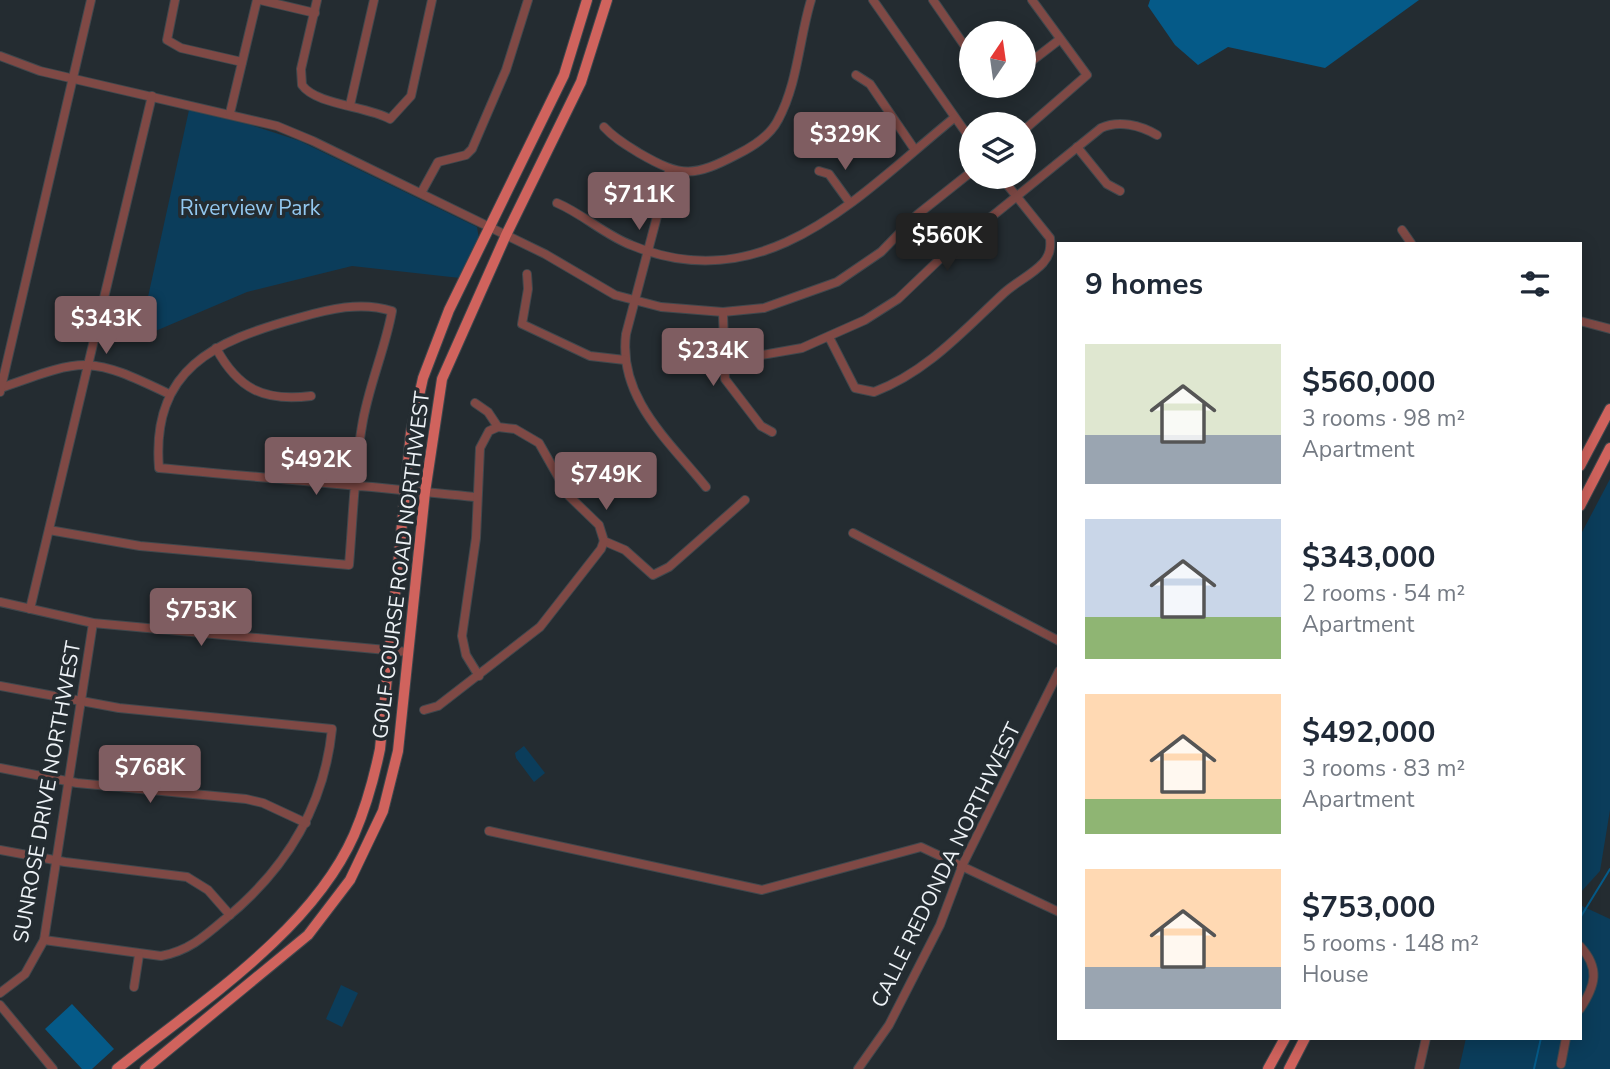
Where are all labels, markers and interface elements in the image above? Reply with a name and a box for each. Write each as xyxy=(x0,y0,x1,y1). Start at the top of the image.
north arrow xyxy=(959,21,1036,98)
map controls xyxy=(959,21,1036,189)
button: layers xyxy=(959,112,1036,189)
pin: $329K xyxy=(796,113,894,172)
text: $329K xyxy=(810,119,880,150)
pin: $711K xyxy=(590,173,688,232)
text: $711K xyxy=(604,179,674,210)
park label: Riverview Park xyxy=(180,194,321,222)
pin: $560K xyxy=(898,214,996,273)
text: $560K xyxy=(912,220,982,251)
text: 9 homes xyxy=(1085,264,1203,305)
icon: filters xyxy=(1516,265,1554,303)
pin: $343K xyxy=(57,296,155,356)
text: $343K xyxy=(71,303,141,334)
pin: $234K xyxy=(664,328,762,388)
text: $234K xyxy=(678,335,748,366)
text: $560,000 xyxy=(1302,362,1435,403)
icon: home xyxy=(1141,372,1225,456)
street label: GOLF COURSE ROAD NORTHWEST xyxy=(366,389,436,740)
text: 3 rooms · 98 m² xyxy=(1302,403,1465,434)
text: Apartment xyxy=(1302,434,1414,465)
pin: $492K xyxy=(267,438,365,497)
text: $492K xyxy=(281,444,351,475)
pin: $749K xyxy=(557,452,655,512)
text: $749K xyxy=(571,459,641,490)
text: $343,000 xyxy=(1302,537,1435,578)
icon: home xyxy=(1141,547,1225,631)
text: 2 rooms · 54 m² xyxy=(1302,578,1465,609)
pin: $753K xyxy=(152,588,250,648)
text: $753K xyxy=(166,595,236,626)
text: Apartment xyxy=(1302,609,1414,640)
street label: SUNROSE DRIVE NORTHWEST xyxy=(7,639,87,945)
text: $492,000 xyxy=(1302,712,1435,753)
street label: CALLE REDONDA NORTHWEST xyxy=(865,718,1027,1012)
icon: home xyxy=(1141,722,1225,806)
pin: $768K xyxy=(101,746,199,805)
text: $768K xyxy=(115,752,185,783)
text: 3 rooms · 83 m² xyxy=(1302,753,1465,784)
text: Apartment xyxy=(1302,784,1414,815)
text: $753,000 xyxy=(1302,887,1435,928)
icon: home xyxy=(1141,897,1225,981)
text: 5 rooms · 148 m² xyxy=(1302,928,1479,959)
text: House xyxy=(1302,959,1369,990)

